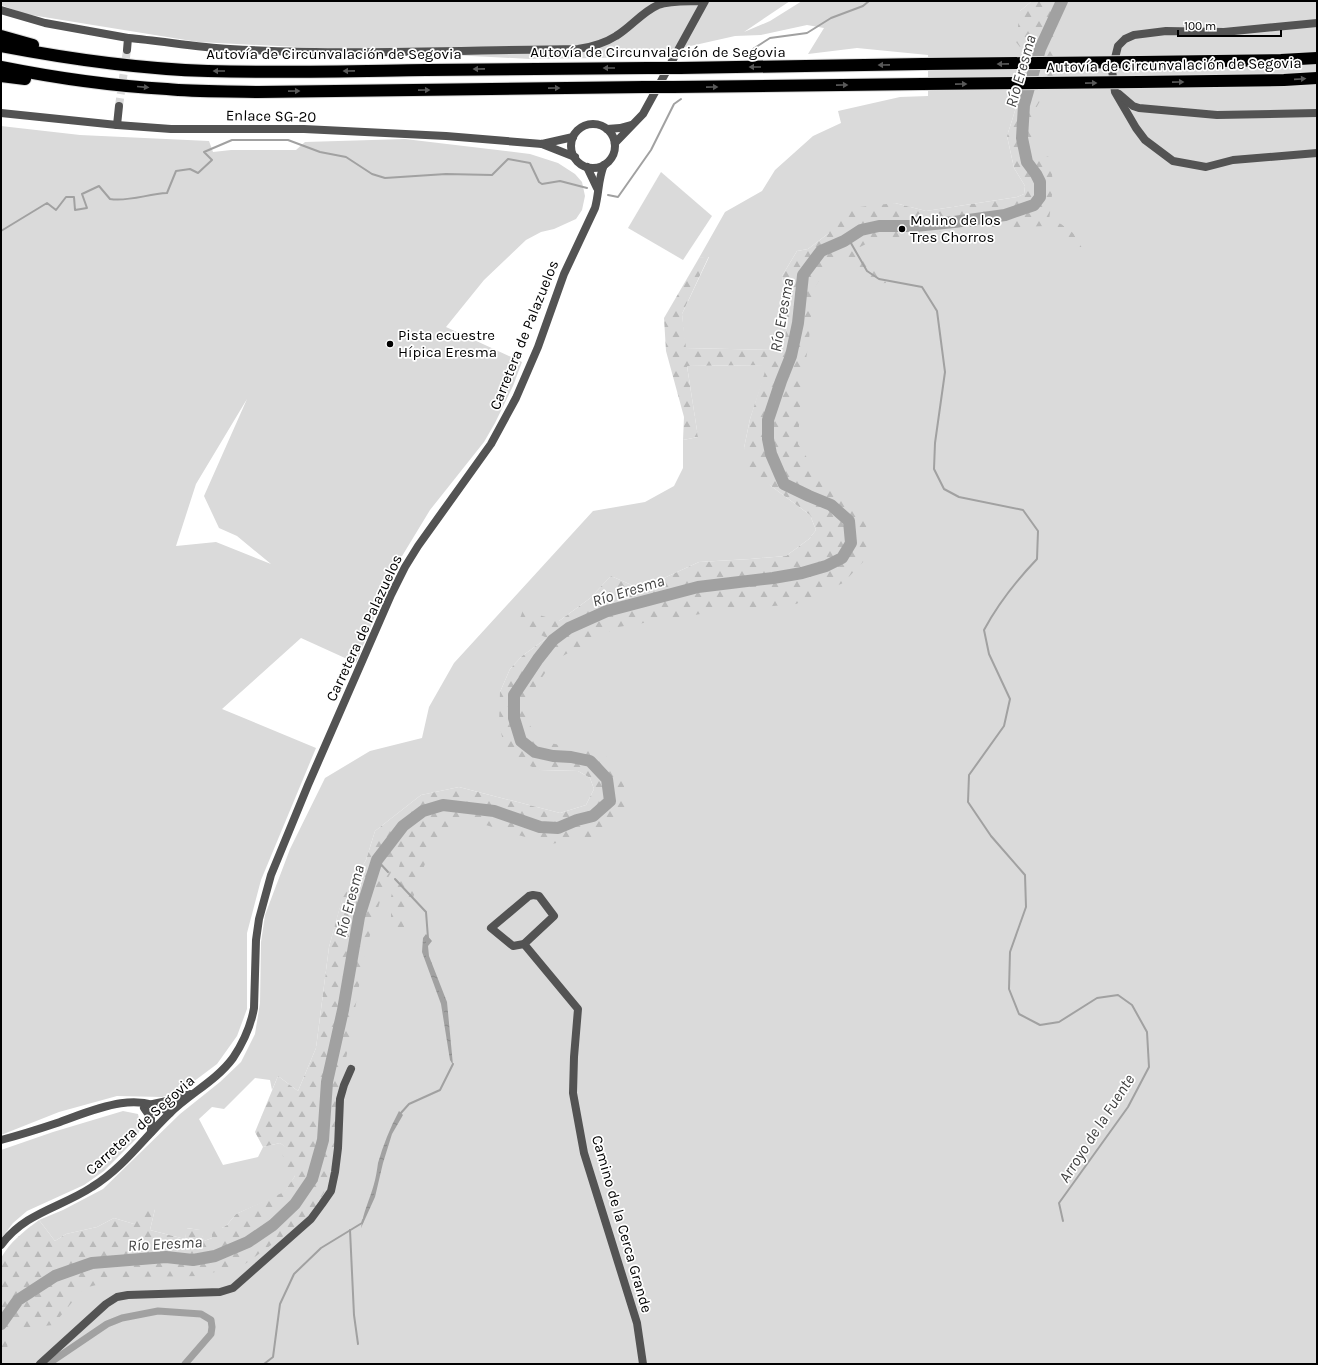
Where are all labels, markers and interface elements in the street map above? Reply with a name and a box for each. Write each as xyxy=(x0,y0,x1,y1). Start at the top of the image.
scale bar xyxy=(1178,12,1281,38)
text: 100 m xyxy=(1184,19,1216,33)
water label: Río Eresma xyxy=(1001,33,1040,110)
street label: Autovía de Circunvalación de Segovia xyxy=(530,43,786,61)
street label: Autovía de Circunvalación de Segovia xyxy=(206,45,462,63)
street label: Autovía de Circunvalación de Segovia xyxy=(1046,54,1302,76)
one-way arrow xyxy=(996,61,1009,67)
one-way arrow xyxy=(877,62,890,68)
one-way arrow xyxy=(748,64,761,70)
one-way arrow xyxy=(602,65,615,71)
one-way arrow xyxy=(472,66,485,72)
one-way arrow xyxy=(212,68,225,74)
one-way arrow xyxy=(342,68,355,74)
one-way arrow xyxy=(1294,75,1306,82)
one-way arrow xyxy=(1172,79,1185,85)
one-way arrow xyxy=(1085,80,1098,86)
one-way arrow xyxy=(955,81,968,87)
one-way arrow xyxy=(836,82,849,88)
one-way arrow xyxy=(137,84,149,91)
one-way arrow xyxy=(706,84,719,90)
one-way arrow xyxy=(548,85,560,92)
one-way arrow xyxy=(418,87,431,93)
one-way arrow xyxy=(288,88,301,94)
street label: Enlace SG-20 xyxy=(226,106,316,126)
place label: Molino de los Tres Chorros xyxy=(910,211,1001,246)
marker: Molino de los Tres Chorros xyxy=(897,224,907,234)
street label: Carretera de Palazuelos xyxy=(486,257,562,413)
water label: Río Eresma xyxy=(766,277,797,353)
place label: Pista ecuestre Hípica Eresma xyxy=(398,326,497,361)
marker: Pista ecuestre Hípica Eresma xyxy=(385,339,395,349)
street label: Carretera de Palazuelos xyxy=(322,552,406,704)
water label: Río Eresma xyxy=(590,571,667,610)
water label: Río Eresma xyxy=(331,863,368,940)
water label: Arroyo de la Fuente xyxy=(1054,1070,1139,1186)
street label: Carretera de Segovia xyxy=(82,1071,198,1179)
street label: Camino de la Cerca Grande xyxy=(588,1133,656,1315)
water label: Río Eresma xyxy=(127,1232,203,1255)

